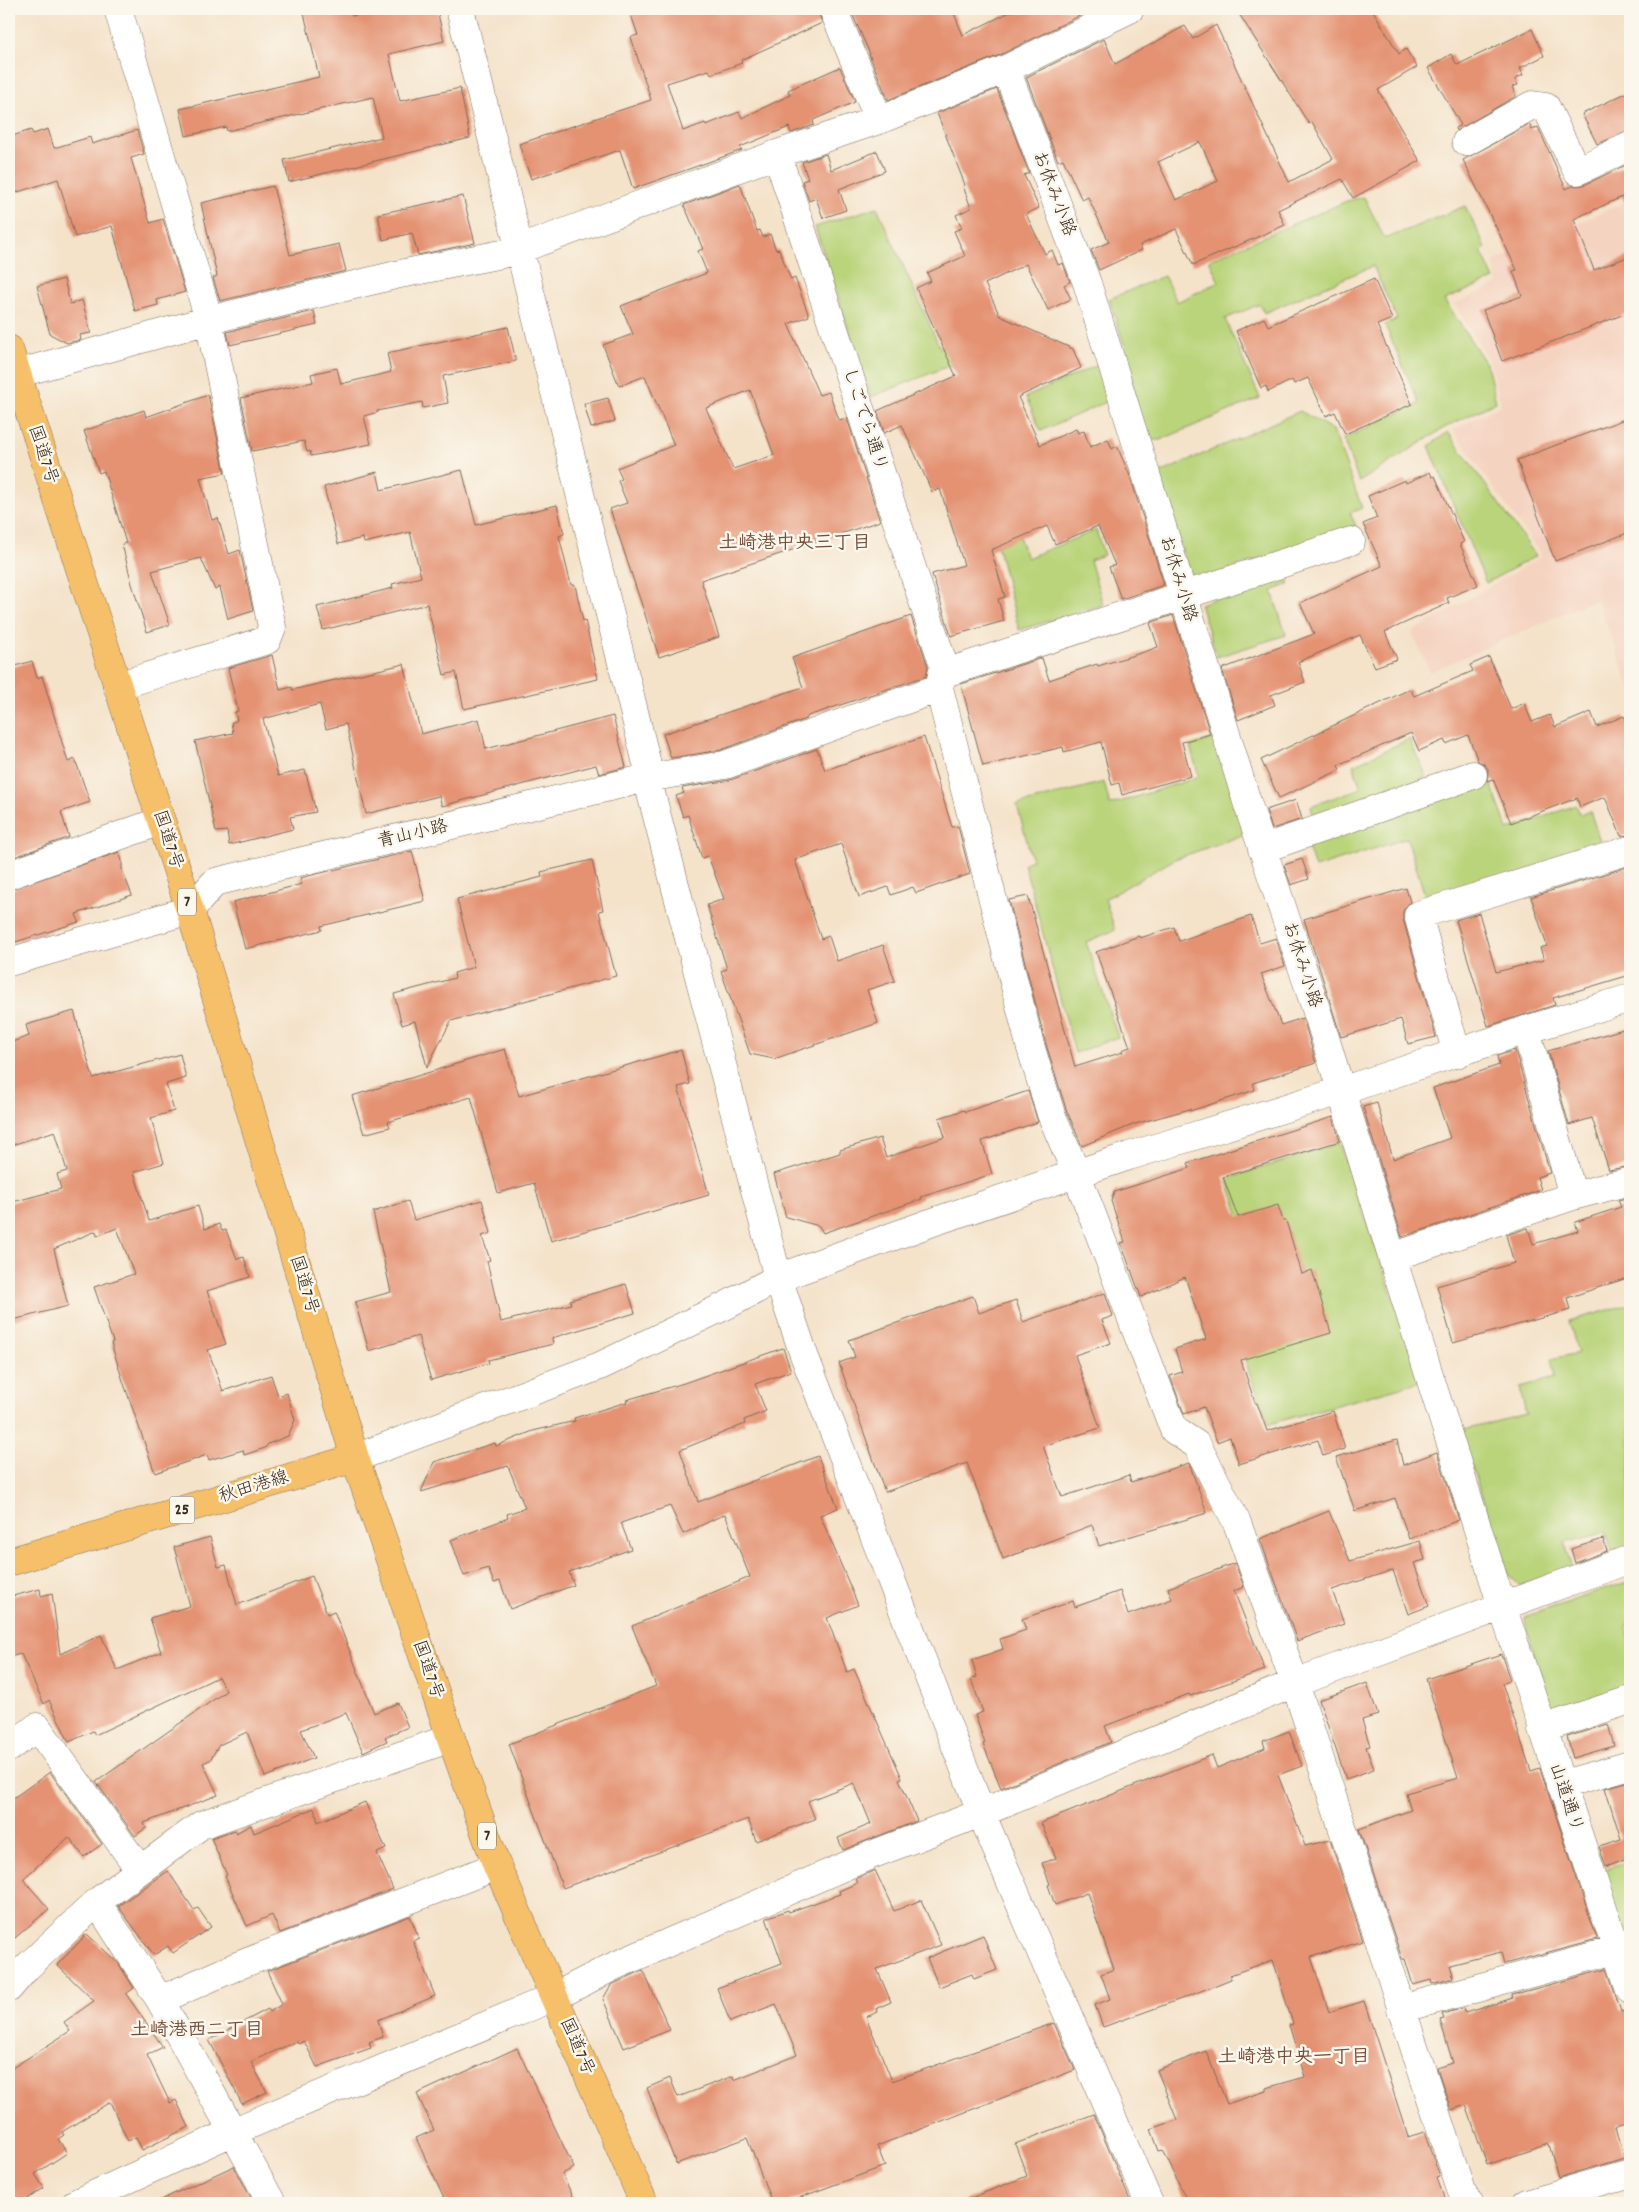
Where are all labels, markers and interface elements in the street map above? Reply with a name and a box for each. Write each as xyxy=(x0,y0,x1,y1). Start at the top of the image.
street label: お休み小路 xyxy=(1025,148,1081,240)
street label: しごでら通り xyxy=(835,365,893,475)
street label: 国道7号 xyxy=(21,422,63,488)
district label: 土崎港中央三丁目 xyxy=(719,531,871,558)
street label: お休み小路 xyxy=(1152,532,1202,626)
street label: 国道7号 xyxy=(146,807,188,873)
street label: 青山小路 xyxy=(375,815,451,855)
road number: 7 xyxy=(178,889,196,916)
street label: お休み小路 xyxy=(1275,918,1327,1012)
street label: 国道7号 xyxy=(282,1252,324,1318)
street label: 秋田港線 xyxy=(216,1466,292,1510)
road number: 25 xyxy=(170,1496,194,1524)
street label: 国道7号 xyxy=(405,1637,449,1703)
street label: 山道通り xyxy=(1541,1760,1589,1836)
road number: 7 xyxy=(478,1822,496,1850)
street label: 国道7号 xyxy=(552,2014,600,2080)
district label: 土崎港西二丁目 xyxy=(130,2018,264,2045)
district label: 土崎港中央一丁目 xyxy=(1218,2045,1370,2072)

